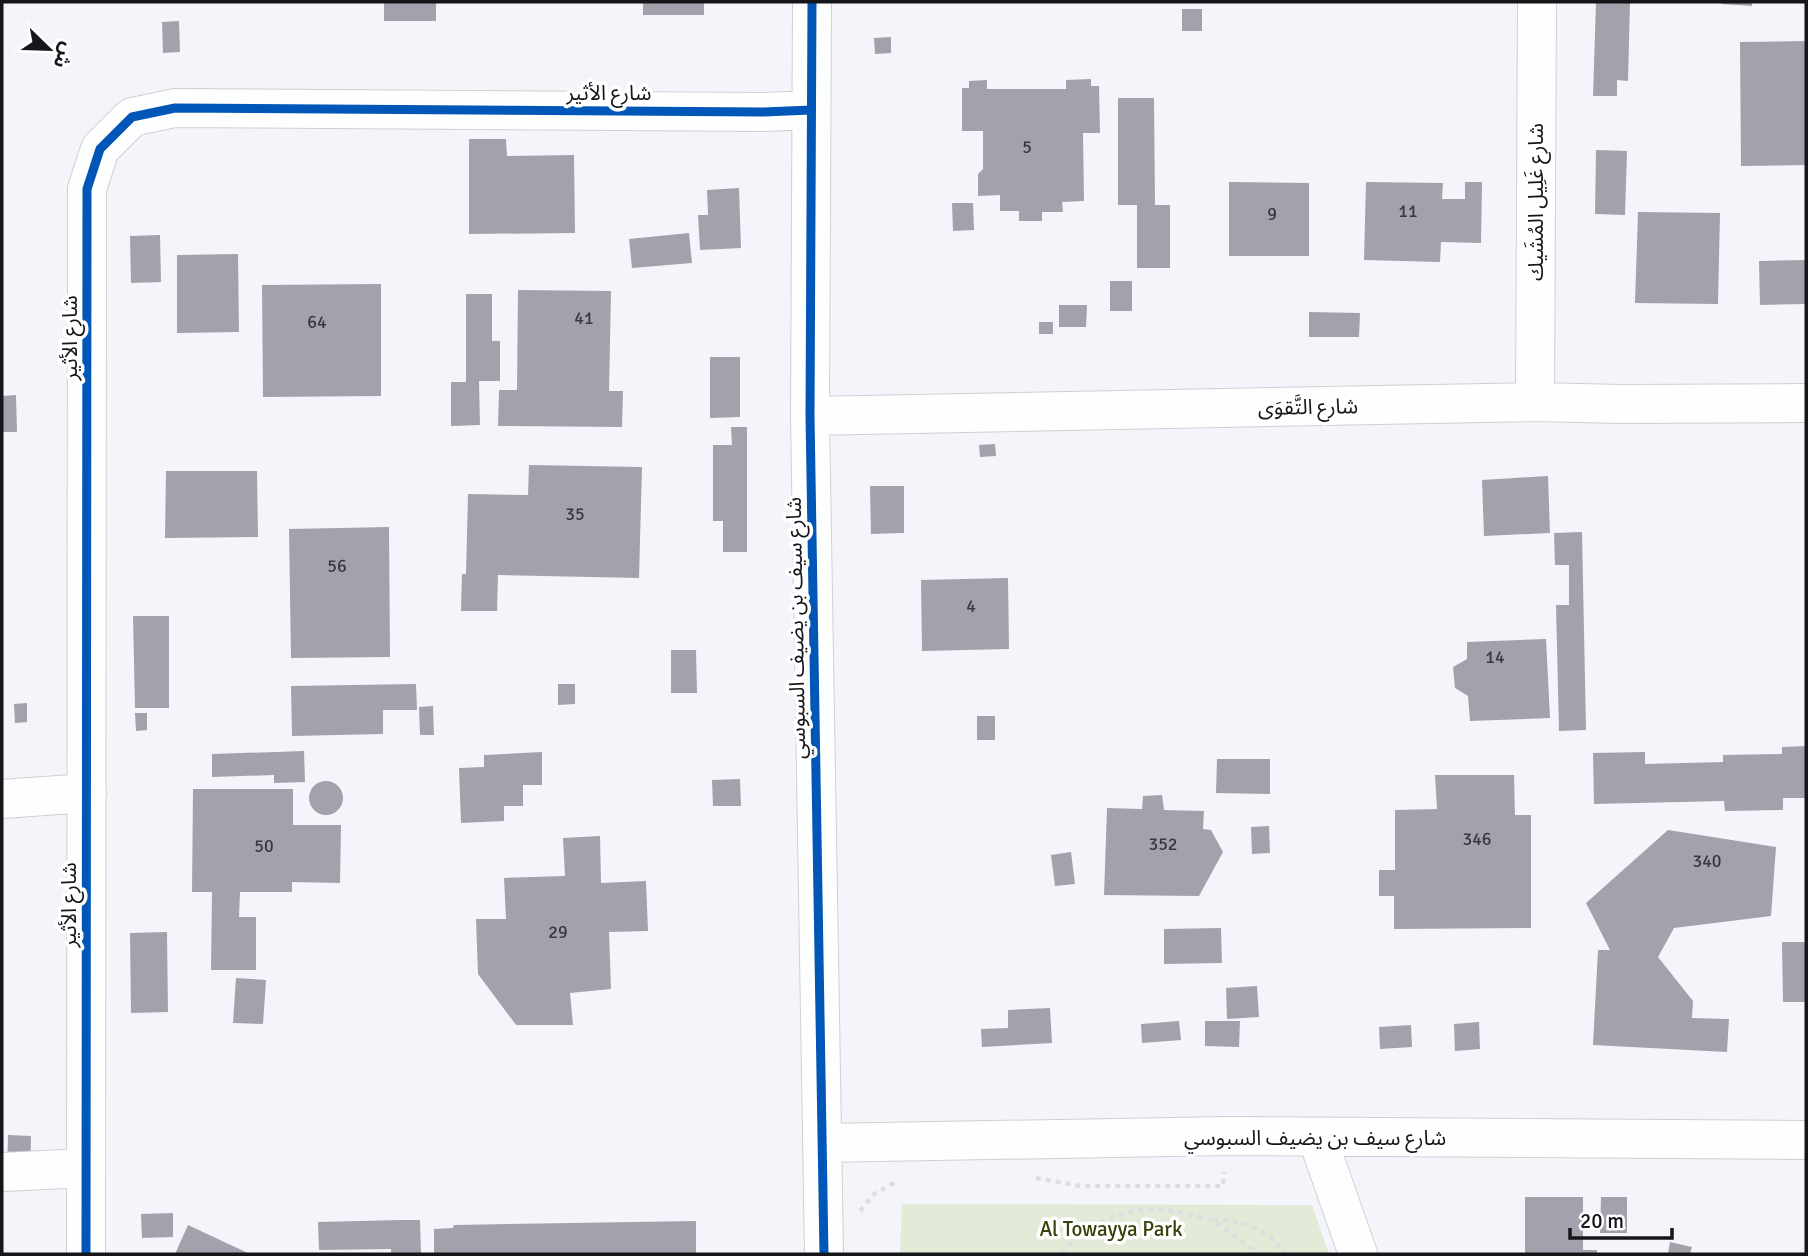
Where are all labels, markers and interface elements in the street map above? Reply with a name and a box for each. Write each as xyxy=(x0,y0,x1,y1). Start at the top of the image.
north arrow xyxy=(14,14,84,84)
text: ش xyxy=(48,39,80,72)
street label: شارع الأثير xyxy=(565,80,652,108)
street label: شارع غَلِيل المُشَيك xyxy=(1523,123,1551,281)
house number: 5 xyxy=(1022,136,1032,158)
house number: 11 xyxy=(1398,200,1418,222)
house number: 9 xyxy=(1267,203,1277,225)
street label: شارع الأثير xyxy=(57,295,85,382)
house number: 41 xyxy=(574,307,594,329)
house number: 64 xyxy=(307,311,327,333)
street label: شارع التَّقوَى xyxy=(1258,392,1358,423)
street label: شارع سيف بن يضيف السبوسي xyxy=(781,497,814,759)
house number: 35 xyxy=(565,503,585,525)
house number: 56 xyxy=(327,555,347,577)
house number: 4 xyxy=(966,595,976,617)
house number: 14 xyxy=(1485,646,1505,668)
house number: 346 xyxy=(1462,828,1492,850)
house number: 352 xyxy=(1148,833,1178,855)
house number: 50 xyxy=(254,835,274,857)
house number: 340 xyxy=(1692,850,1722,872)
street label: شارع الأثير xyxy=(56,862,84,949)
house number: 29 xyxy=(548,921,568,943)
street label: شارع سيف بن يضيف السبوسي xyxy=(1184,1125,1446,1154)
scale bar xyxy=(1570,1196,1672,1240)
text: 20 m xyxy=(1580,1208,1624,1234)
park label: Al Towayya Park xyxy=(1039,1216,1183,1242)

